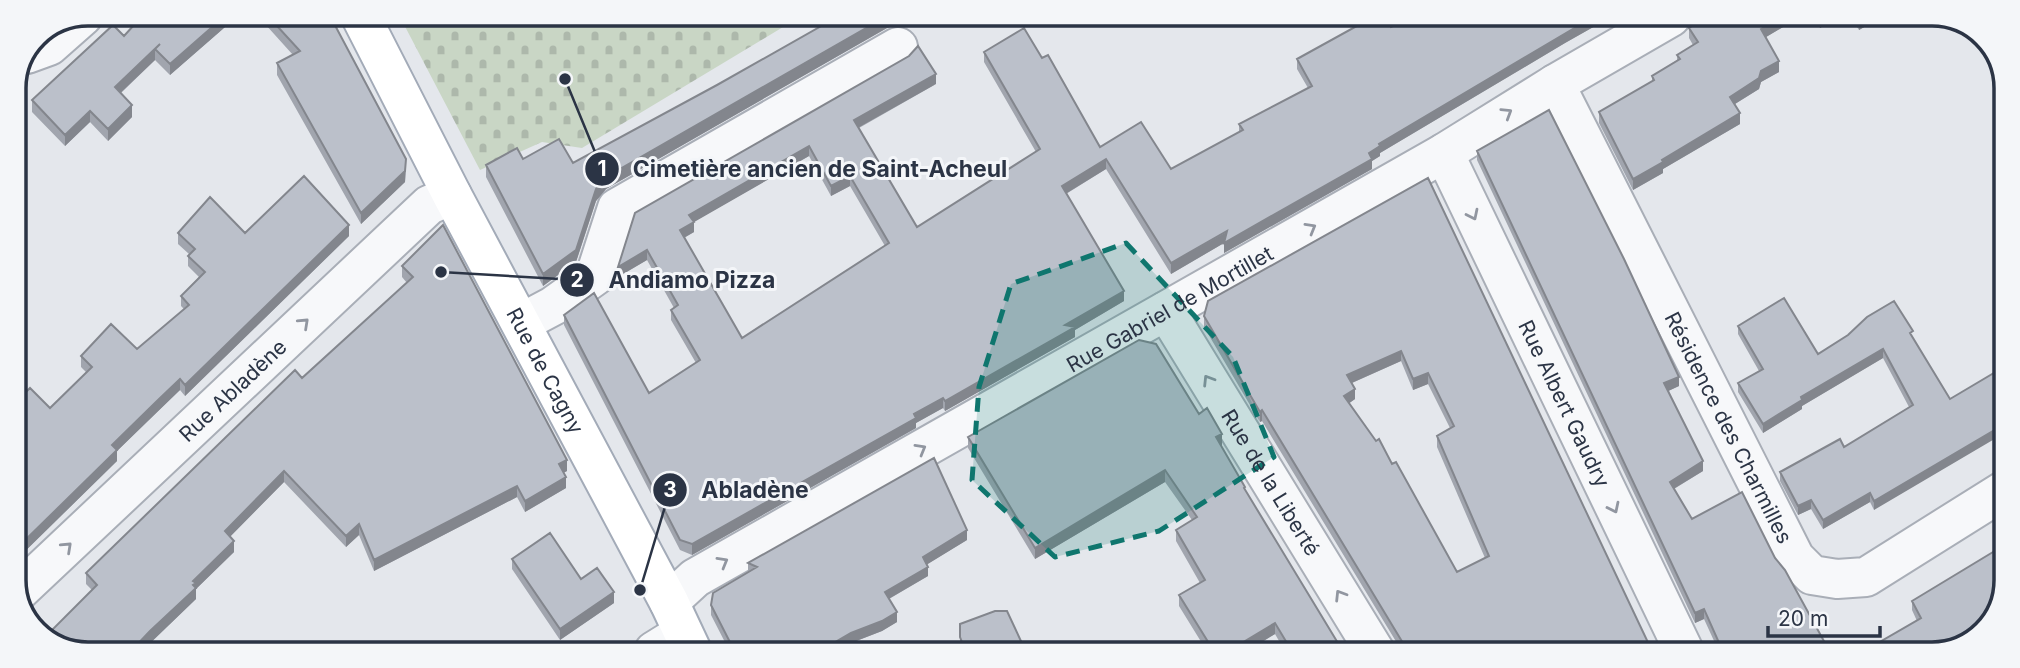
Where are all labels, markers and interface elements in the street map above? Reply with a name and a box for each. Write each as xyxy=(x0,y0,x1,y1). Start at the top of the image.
one-way arrow xyxy=(1500,109,1513,122)
callout: Cimetière ancien de Saint-Acheul xyxy=(584,147,1022,191)
text: Cimetière ancien de Saint-Acheul xyxy=(633,155,1007,183)
text: 1 xyxy=(597,156,607,181)
one-way arrow xyxy=(1465,208,1479,220)
one-way arrow xyxy=(1304,223,1316,236)
street label: Rue Gabriel de Mortillet xyxy=(1062,240,1277,377)
callout: Andiamo Pizza xyxy=(560,258,790,302)
text: Andiamo Pizza xyxy=(609,266,775,294)
text: 2 xyxy=(570,267,584,292)
street label: Rue de Cagny xyxy=(502,303,589,438)
street label: Résidence des Charmilles xyxy=(1660,308,1798,547)
street label: Rue Albert Gaudry xyxy=(1514,316,1616,491)
one-way arrow xyxy=(296,319,309,332)
street label: Rue Abladène xyxy=(174,334,291,447)
one-way arrow xyxy=(1204,375,1217,388)
street label: Rue de la Liberté xyxy=(1217,405,1326,560)
one-way arrow xyxy=(914,445,927,458)
callout: Abladène xyxy=(652,468,823,512)
text: Abladène xyxy=(701,476,809,504)
text: 3 xyxy=(663,477,677,502)
one-way arrow xyxy=(1606,501,1620,513)
one-way arrow xyxy=(59,542,72,555)
one-way arrow xyxy=(716,557,729,570)
one-way arrow xyxy=(1336,589,1349,602)
scale bar xyxy=(1768,594,1880,638)
text: 20 m xyxy=(1778,606,1828,631)

